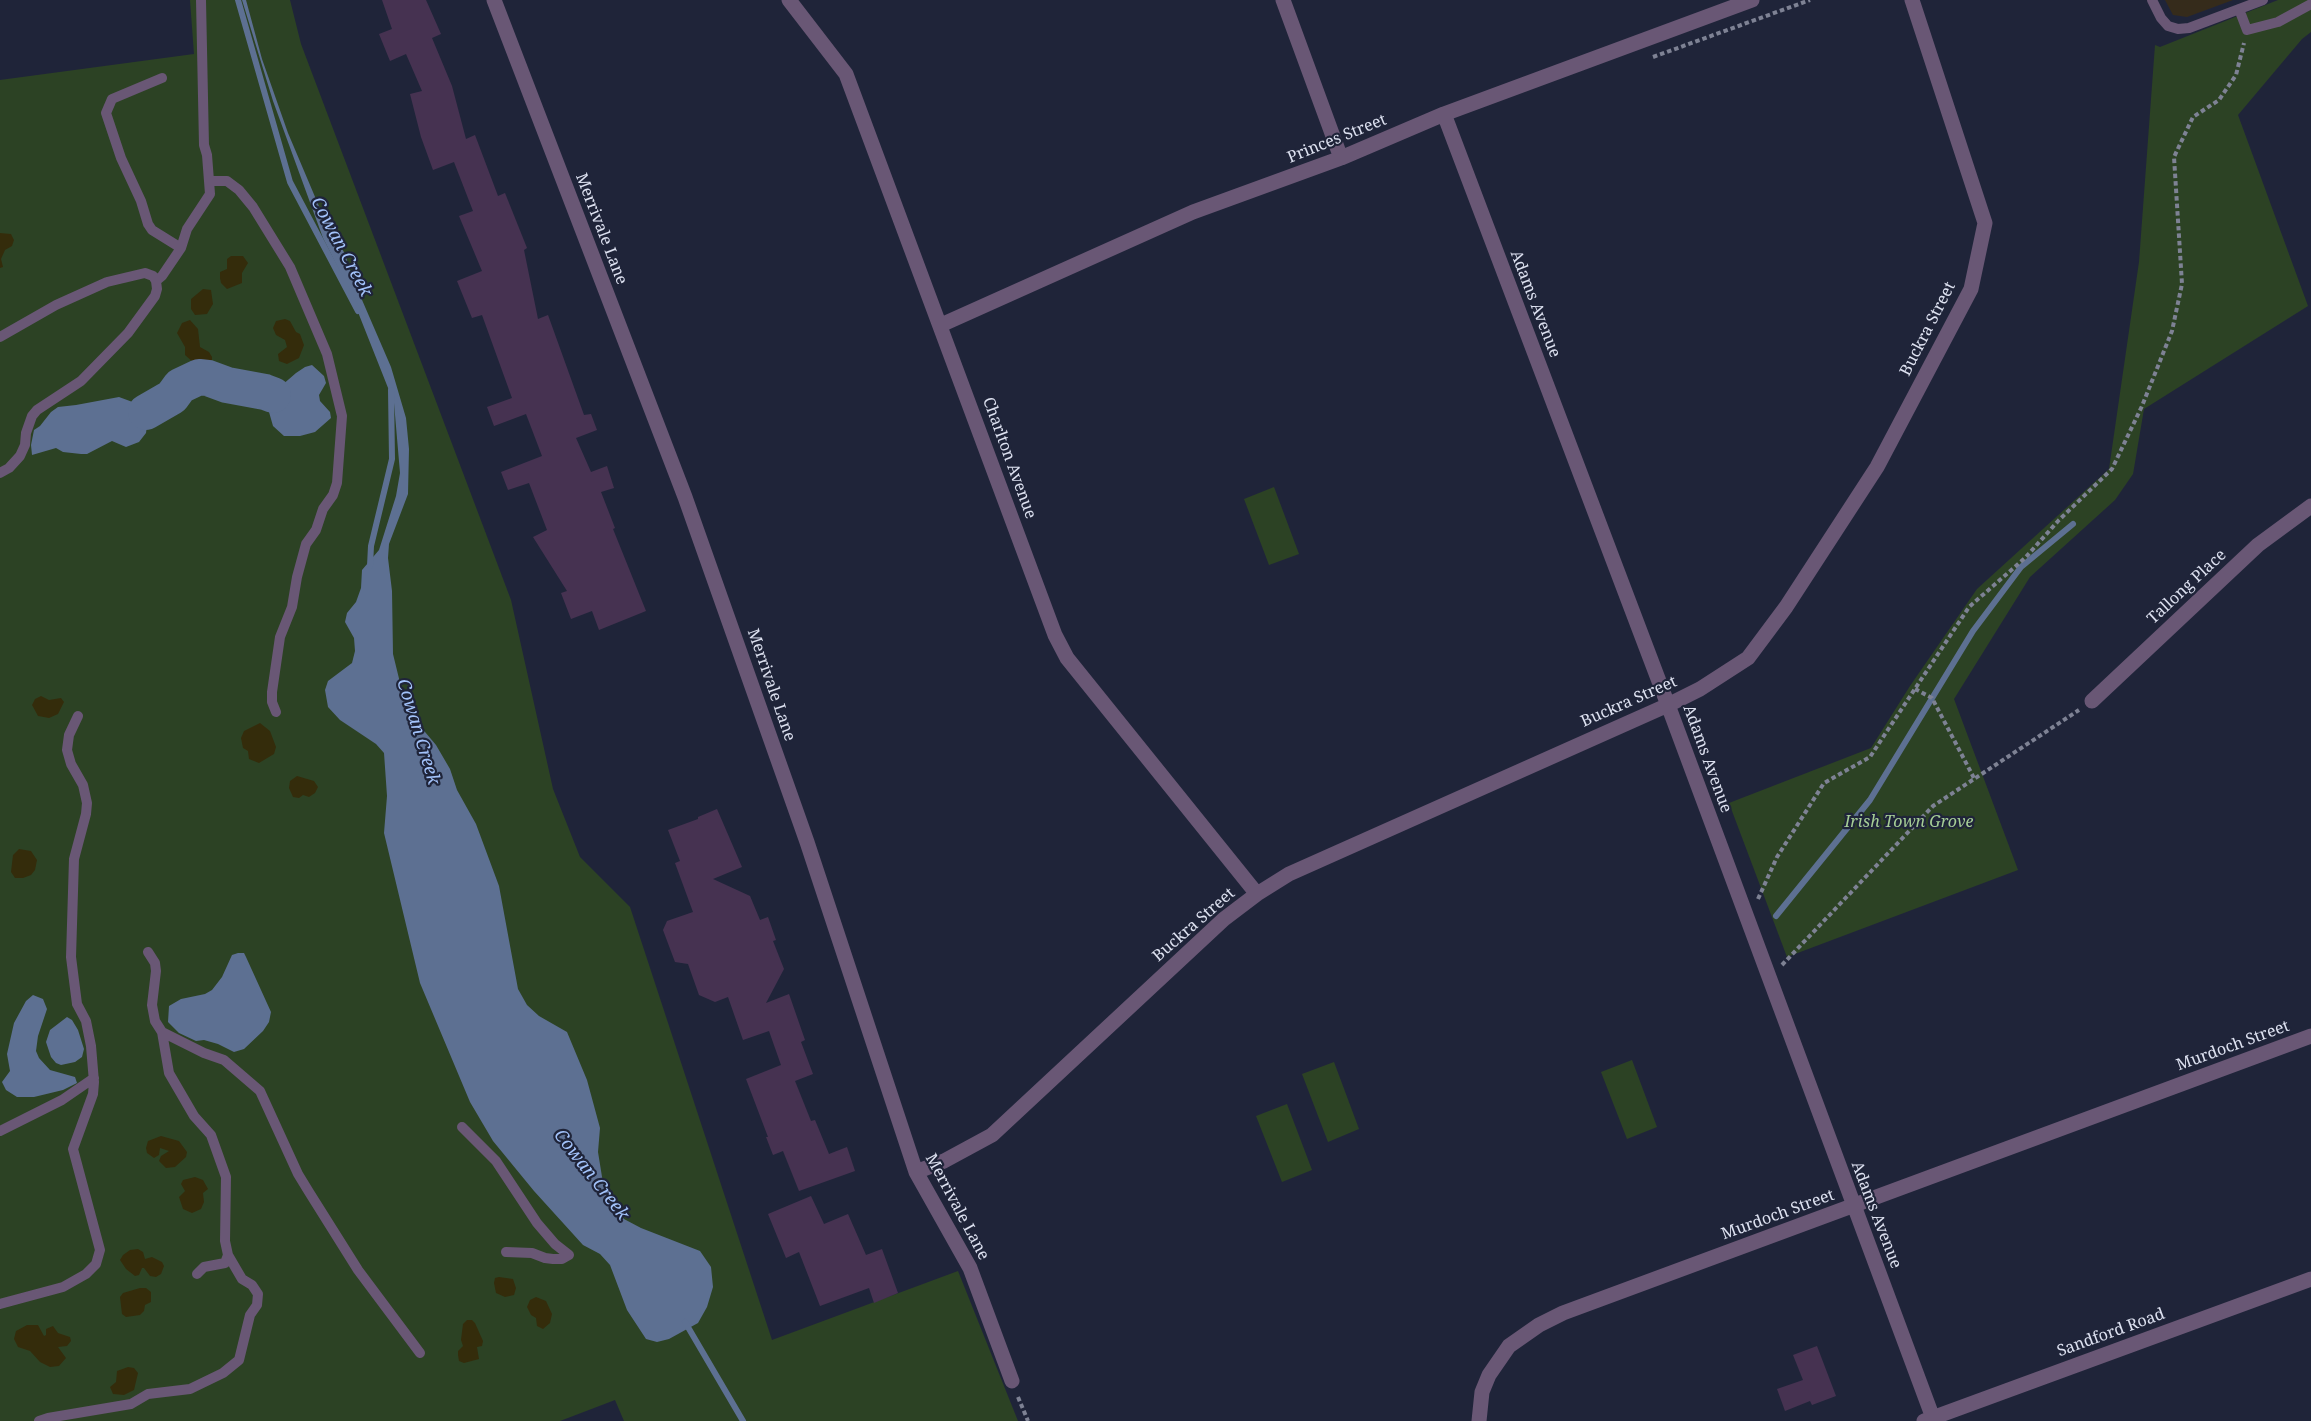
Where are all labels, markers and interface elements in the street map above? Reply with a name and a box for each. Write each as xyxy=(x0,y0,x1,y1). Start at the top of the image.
street label: Princes Street xyxy=(1285,110,1389,168)
street label: Merrivale Lane xyxy=(571,171,631,287)
water label: Cowan Creek xyxy=(306,194,376,300)
street label: Adams Avenue xyxy=(1506,248,1564,360)
street label: Buckra Street xyxy=(1896,279,1960,379)
street label: Charlton Avenue xyxy=(978,395,1040,521)
street label: Tallong Place xyxy=(2144,546,2230,628)
street label: Merrivale Lane xyxy=(743,626,799,744)
street label: Buckra Street xyxy=(1578,672,1680,732)
water label: Cowan Creek xyxy=(392,676,444,788)
street label: Adams Avenue xyxy=(1679,702,1735,816)
park label: Irish Town Grove xyxy=(1844,812,1974,832)
street label: Buckra Street xyxy=(1149,884,1239,966)
street label: Murdoch Street xyxy=(2174,1017,2292,1075)
water label: Cowan Creek xyxy=(549,1125,633,1225)
street label: Merrivale Lane xyxy=(921,1151,993,1263)
street label: Adams Avenue xyxy=(1847,1159,1905,1271)
street label: Murdoch Street xyxy=(1719,1186,1837,1244)
street label: Sandford Road xyxy=(2055,1305,2167,1361)

